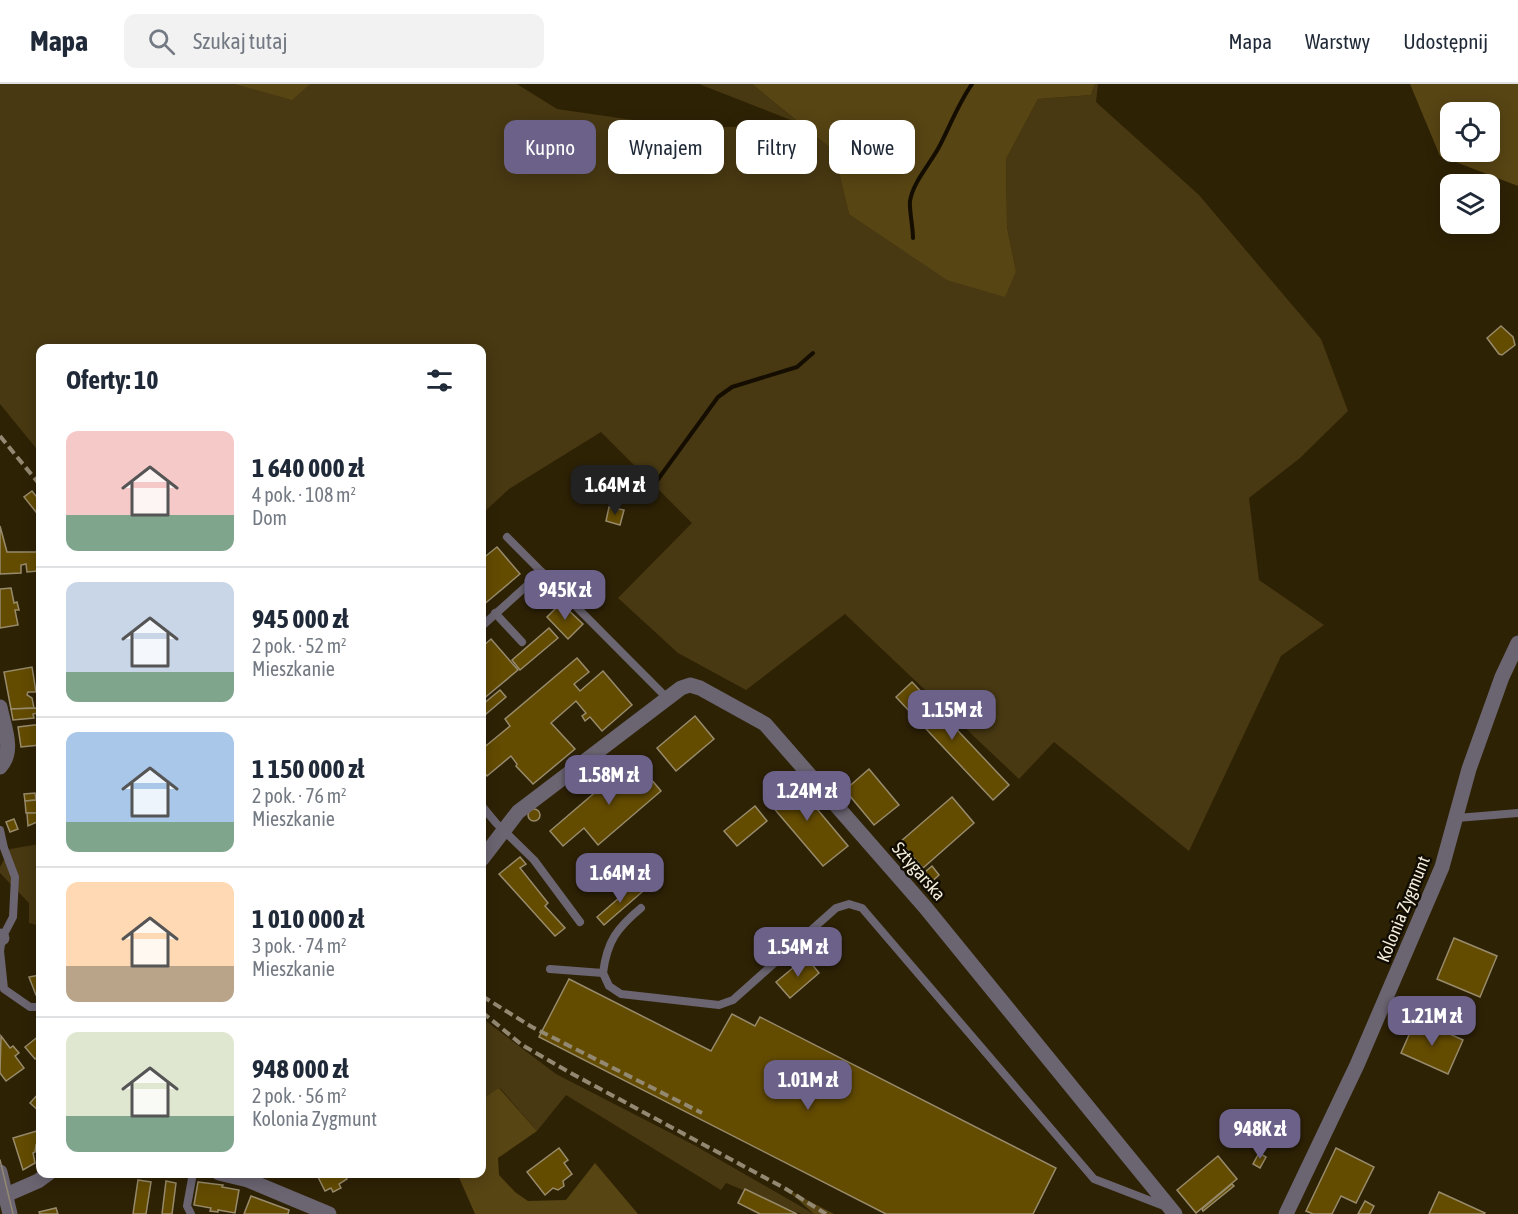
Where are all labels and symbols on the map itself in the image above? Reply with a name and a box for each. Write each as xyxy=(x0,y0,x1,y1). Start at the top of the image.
pin: 1.64M zł xyxy=(553,465,677,516)
pin: 945K zł xyxy=(510,570,620,621)
pin: 1.15M zł xyxy=(890,690,1014,741)
pin: 1.58M zł xyxy=(547,755,671,806)
pin: 1.24M zł xyxy=(745,771,869,822)
street label: Sztygarska xyxy=(888,838,950,904)
pin: 1.64M zł xyxy=(558,853,682,904)
street label: Kolonia Zygmunt xyxy=(1372,853,1434,965)
pin: 1.54M zł xyxy=(736,927,860,978)
pin: 1.21M zł xyxy=(1370,996,1494,1047)
pin: 1.01M zł xyxy=(746,1060,870,1111)
pin: 948K zł xyxy=(1205,1109,1315,1160)

